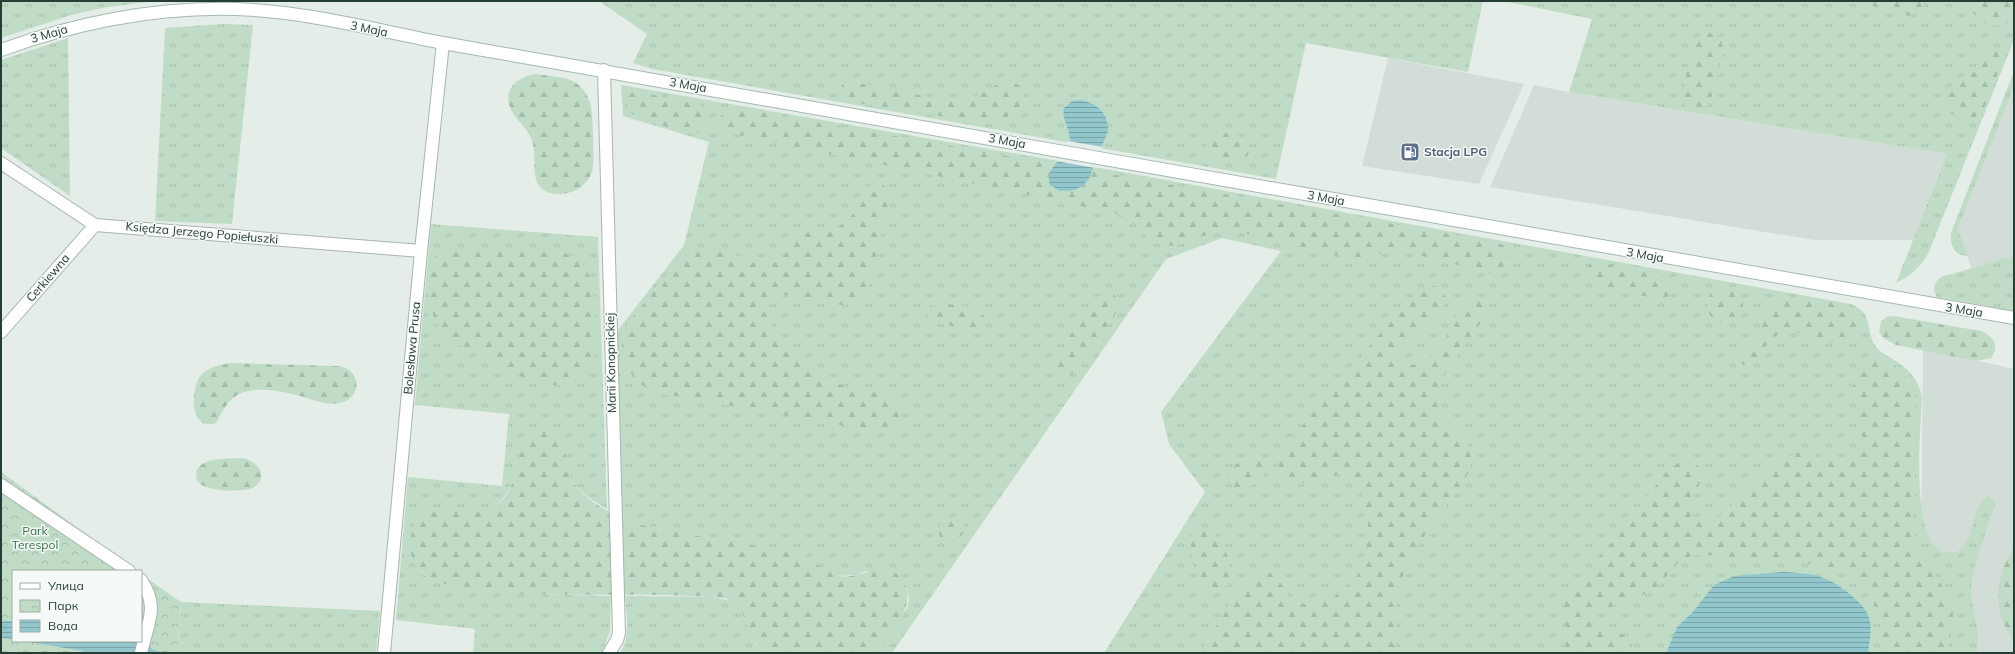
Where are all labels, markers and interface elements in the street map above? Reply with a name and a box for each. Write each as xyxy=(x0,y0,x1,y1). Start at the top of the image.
street label: 3 Maja xyxy=(349,18,389,39)
street label: 3 Maja xyxy=(29,21,69,46)
street label: 3 Maja xyxy=(668,74,708,95)
street label: 3 Maja xyxy=(987,130,1027,151)
fuel station icon: Stacja LPG xyxy=(1399,141,1421,163)
place label: Stacja LPG xyxy=(1424,144,1487,159)
street label: 3 Maja xyxy=(1306,187,1346,208)
street label: Księdza Jerzego Popiełuszki xyxy=(125,218,279,247)
street label: 3 Maja xyxy=(1625,244,1665,265)
street label: Cerkiewna xyxy=(23,251,73,305)
street label: 3 Maja xyxy=(1944,299,1984,320)
street label: Bolesława Prusa xyxy=(400,301,423,395)
street label: Marii Konopnickiej xyxy=(602,313,619,413)
park label: Park Terespol xyxy=(12,523,58,552)
legend xyxy=(12,570,142,642)
text: Улица xyxy=(47,578,84,593)
text: Парк xyxy=(48,598,79,613)
text: Вода xyxy=(48,618,78,633)

